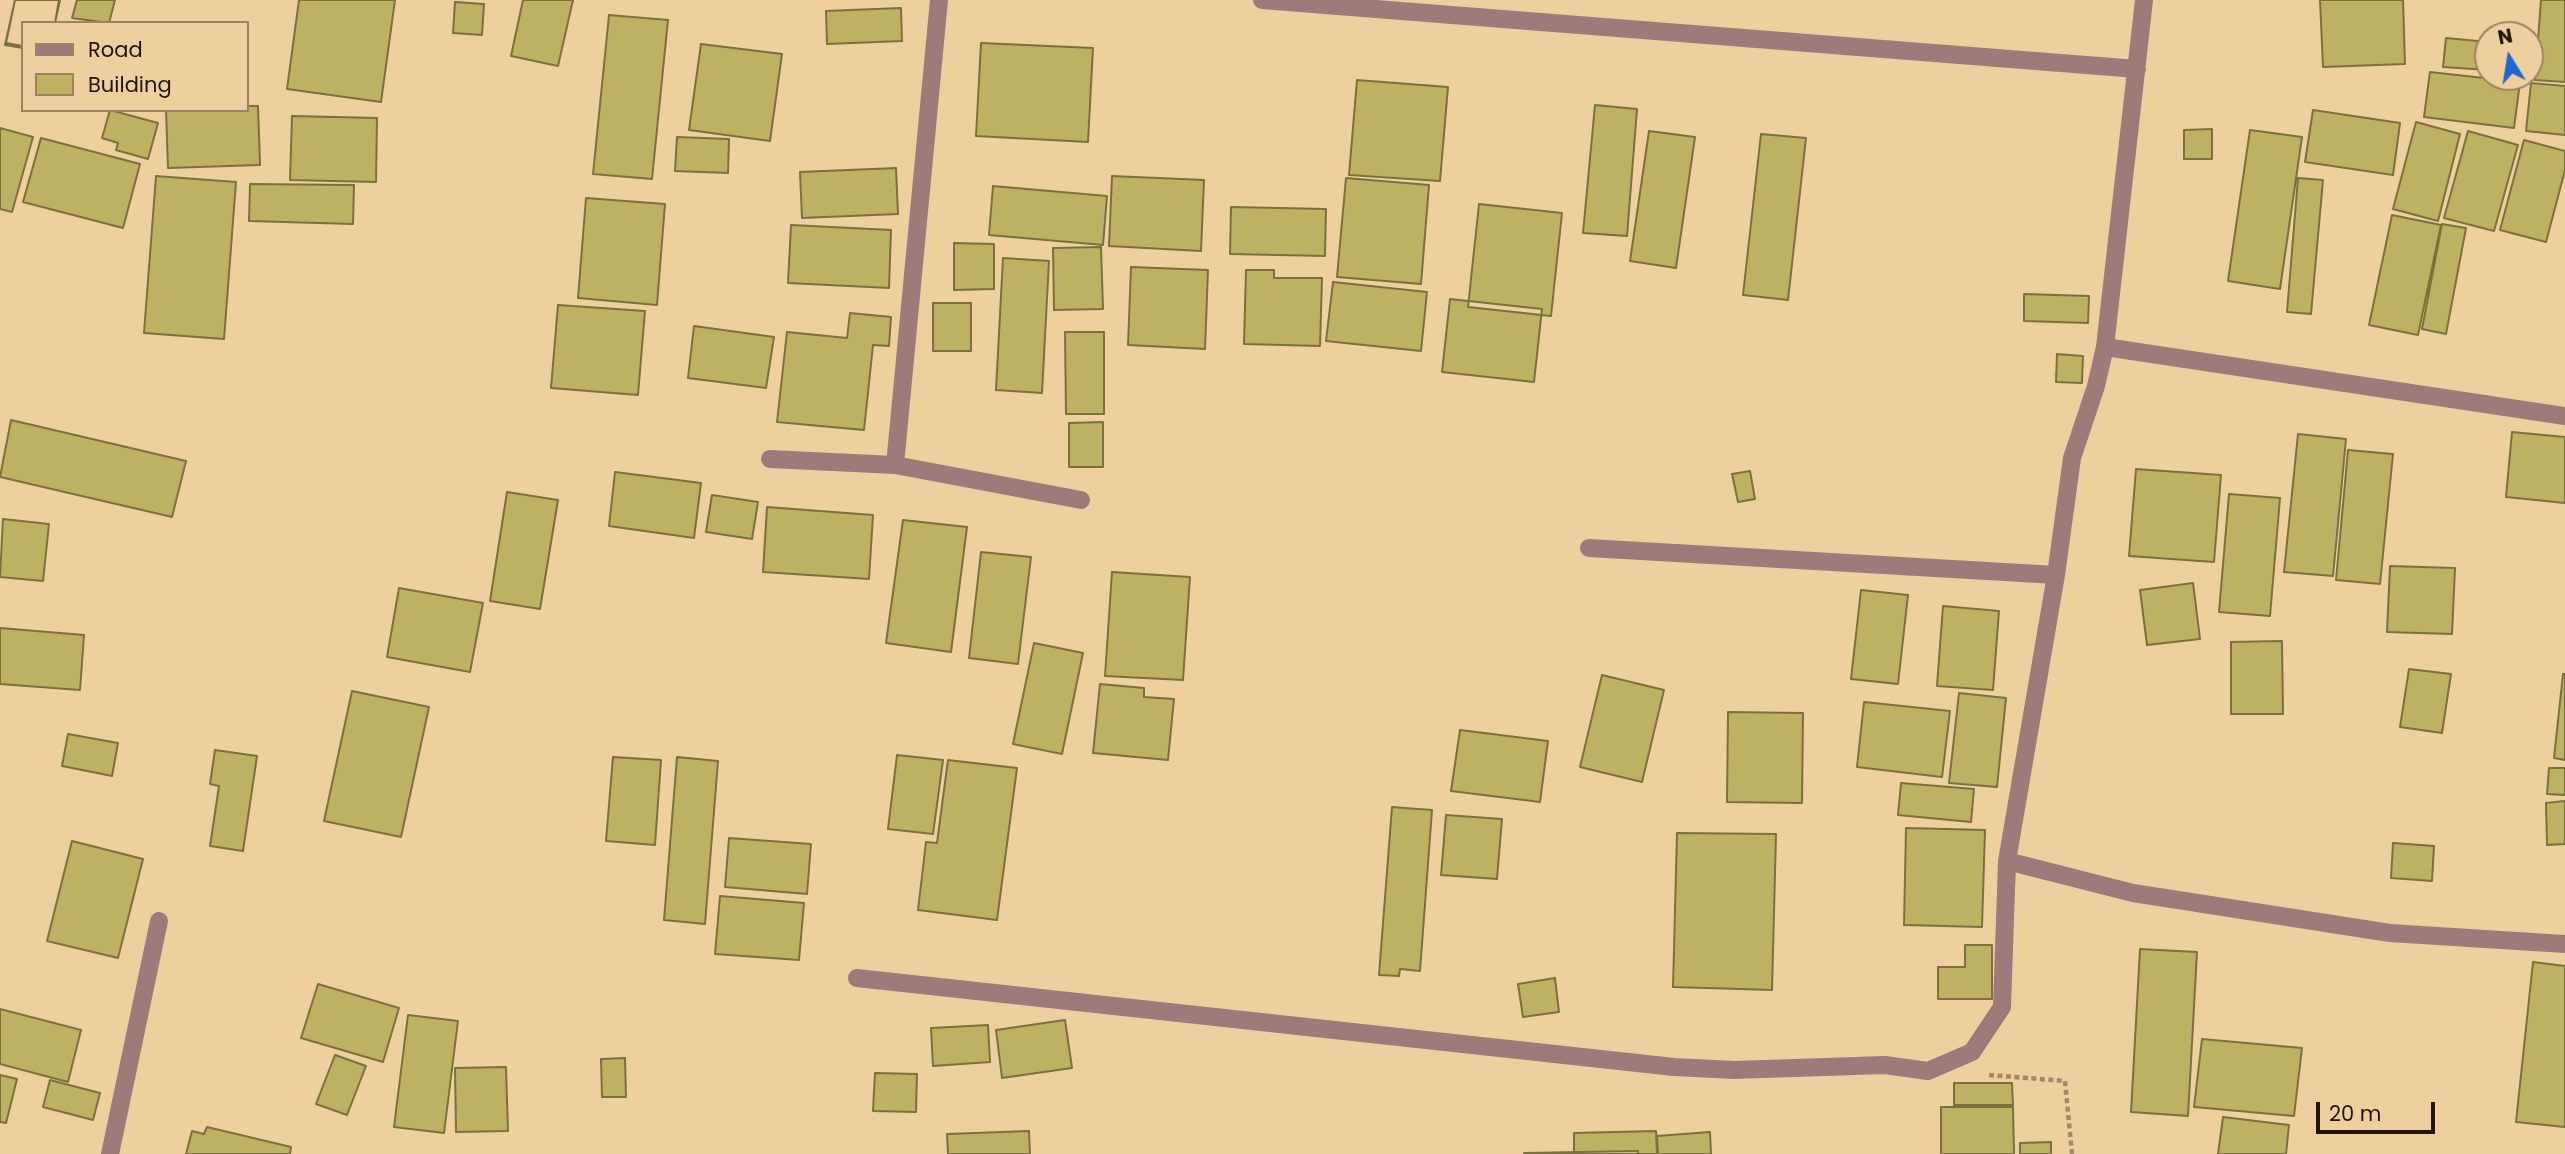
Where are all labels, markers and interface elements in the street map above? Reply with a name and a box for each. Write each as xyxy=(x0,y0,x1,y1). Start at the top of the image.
legend xyxy=(21,21,248,112)
north arrow xyxy=(2474,21,2544,91)
text: N xyxy=(2496,22,2515,51)
text: Road xyxy=(88,35,143,64)
text: Building xyxy=(88,70,172,99)
scale bar xyxy=(2320,1088,2439,1132)
text: 20 m xyxy=(2329,1099,2382,1128)

